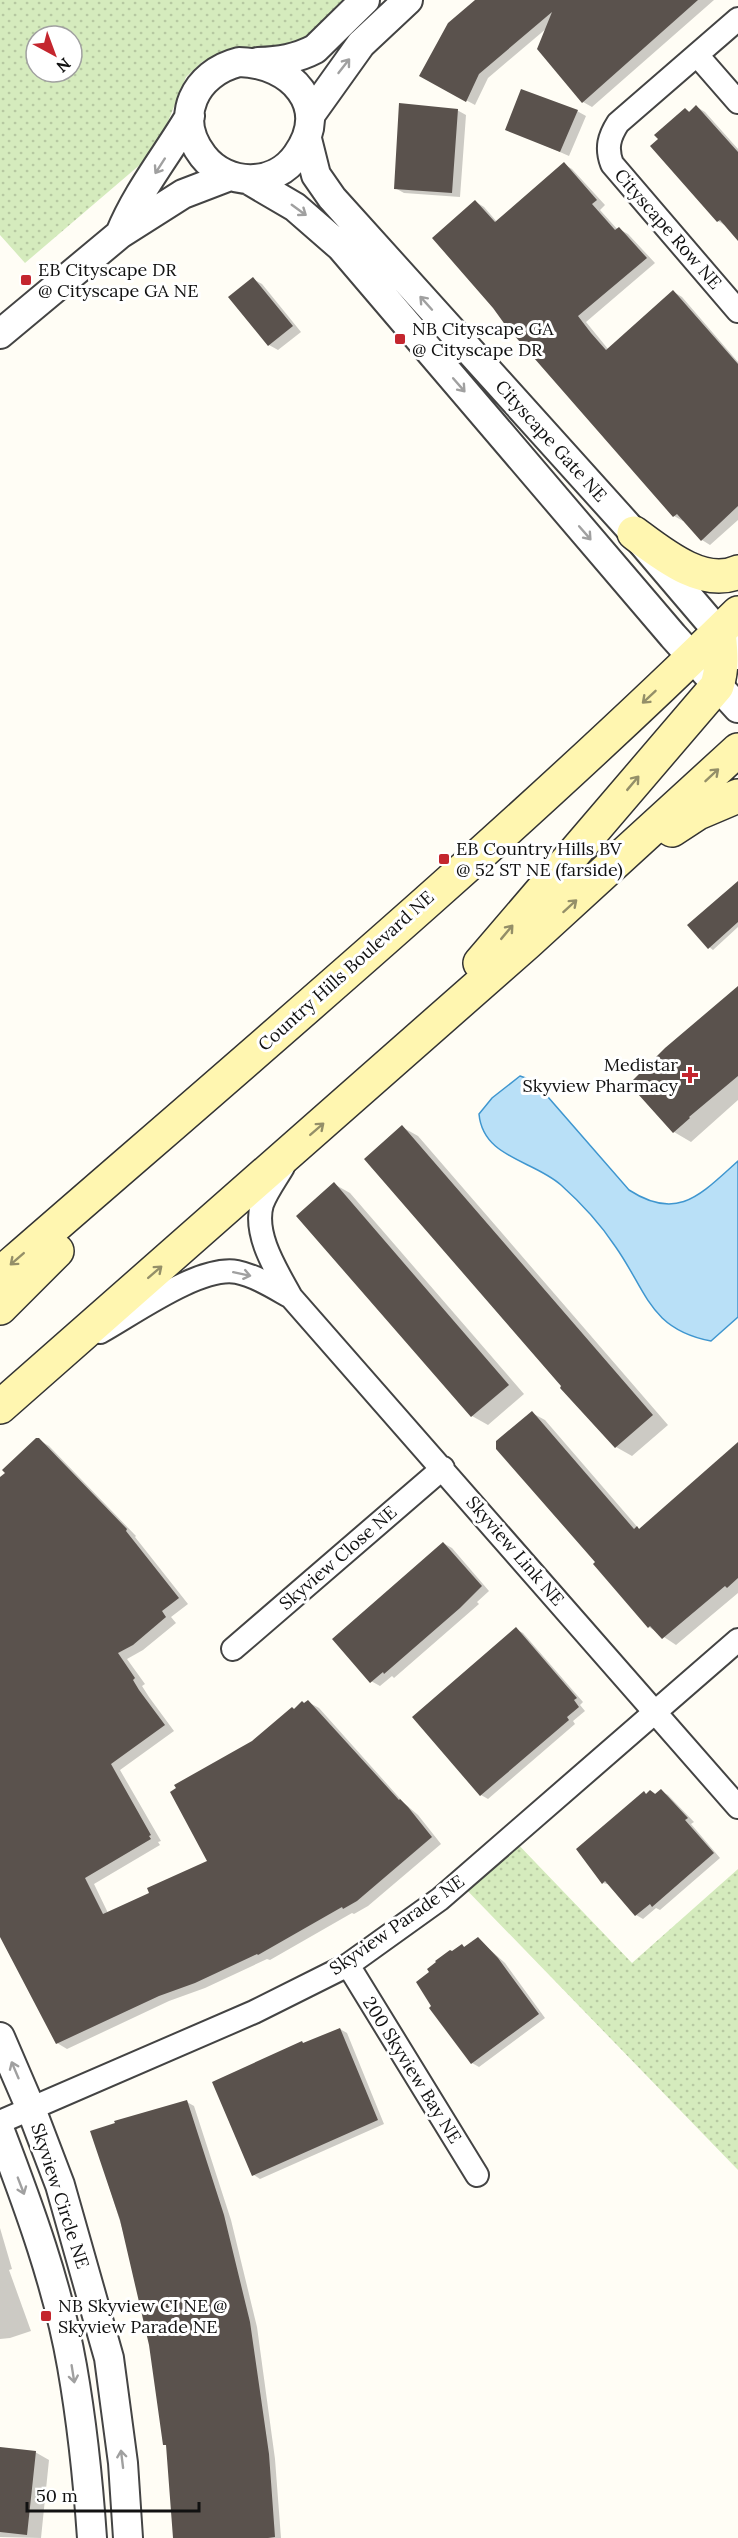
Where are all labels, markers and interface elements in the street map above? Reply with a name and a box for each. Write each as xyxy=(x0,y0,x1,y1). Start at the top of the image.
north arrow xyxy=(24,24,84,84)
text: N xyxy=(53,54,75,77)
one-way arrow xyxy=(337,58,350,74)
one-way arrow xyxy=(153,157,165,174)
street label: Cityscape Row NE xyxy=(610,164,727,294)
one-way arrow xyxy=(291,204,307,217)
place label: EB Cityscape DR @ Cityscape GA NE xyxy=(38,258,199,302)
marker: EB Cityscape DR @ Cityscape GA NE xyxy=(19,273,33,287)
one-way arrow xyxy=(419,296,433,311)
place label: NB Cityscape GA @ Cityscape DR xyxy=(412,317,554,361)
marker: NB Cityscape GA @ Cityscape DR xyxy=(393,332,407,346)
street label: Cityscape Gate NE xyxy=(491,375,612,506)
one-way arrow xyxy=(452,377,465,393)
one-way arrow xyxy=(578,525,592,540)
one-way arrow xyxy=(642,690,657,704)
one-way arrow xyxy=(704,768,719,782)
one-way arrow xyxy=(626,776,640,791)
place label: EB Country Hills BV @ 52 ST NE (farside) xyxy=(456,837,623,881)
marker: EB Country Hills BV @ 52 ST NE (farside) xyxy=(437,852,451,866)
street label: Country Hills Boulevard NE xyxy=(253,885,438,1056)
one-way arrow xyxy=(562,899,577,913)
one-way arrow xyxy=(500,924,513,940)
place label: Medistar Skyview Pharmacy xyxy=(523,1053,678,1097)
marker: Medistar Skyview Pharmacy xyxy=(683,1068,697,1082)
one-way arrow xyxy=(309,1123,325,1136)
one-way arrow xyxy=(10,1252,25,1266)
one-way arrow xyxy=(147,1266,163,1279)
one-way arrow xyxy=(232,1268,251,1280)
street label: Skyview Link NE xyxy=(461,1491,569,1610)
street label: Skyview Close NE xyxy=(274,1500,401,1615)
street label: Skyview Parade NE xyxy=(325,1869,469,1980)
street label: 200 Skyview Bay NE xyxy=(358,1992,467,2147)
one-way arrow xyxy=(9,2061,20,2080)
street label: Skyview Circle NE xyxy=(26,2120,95,2271)
one-way arrow xyxy=(16,2176,27,2194)
place label: NB Skyview CI NE @ Skyview Parade NE xyxy=(58,2294,227,2338)
marker: NB Skyview CI NE @ Skyview Parade NE xyxy=(39,2309,53,2323)
one-way arrow xyxy=(68,2363,79,2383)
one-way arrow xyxy=(117,2449,128,2469)
scale bar xyxy=(27,2475,200,2513)
text: 50 m xyxy=(36,2484,78,2507)

